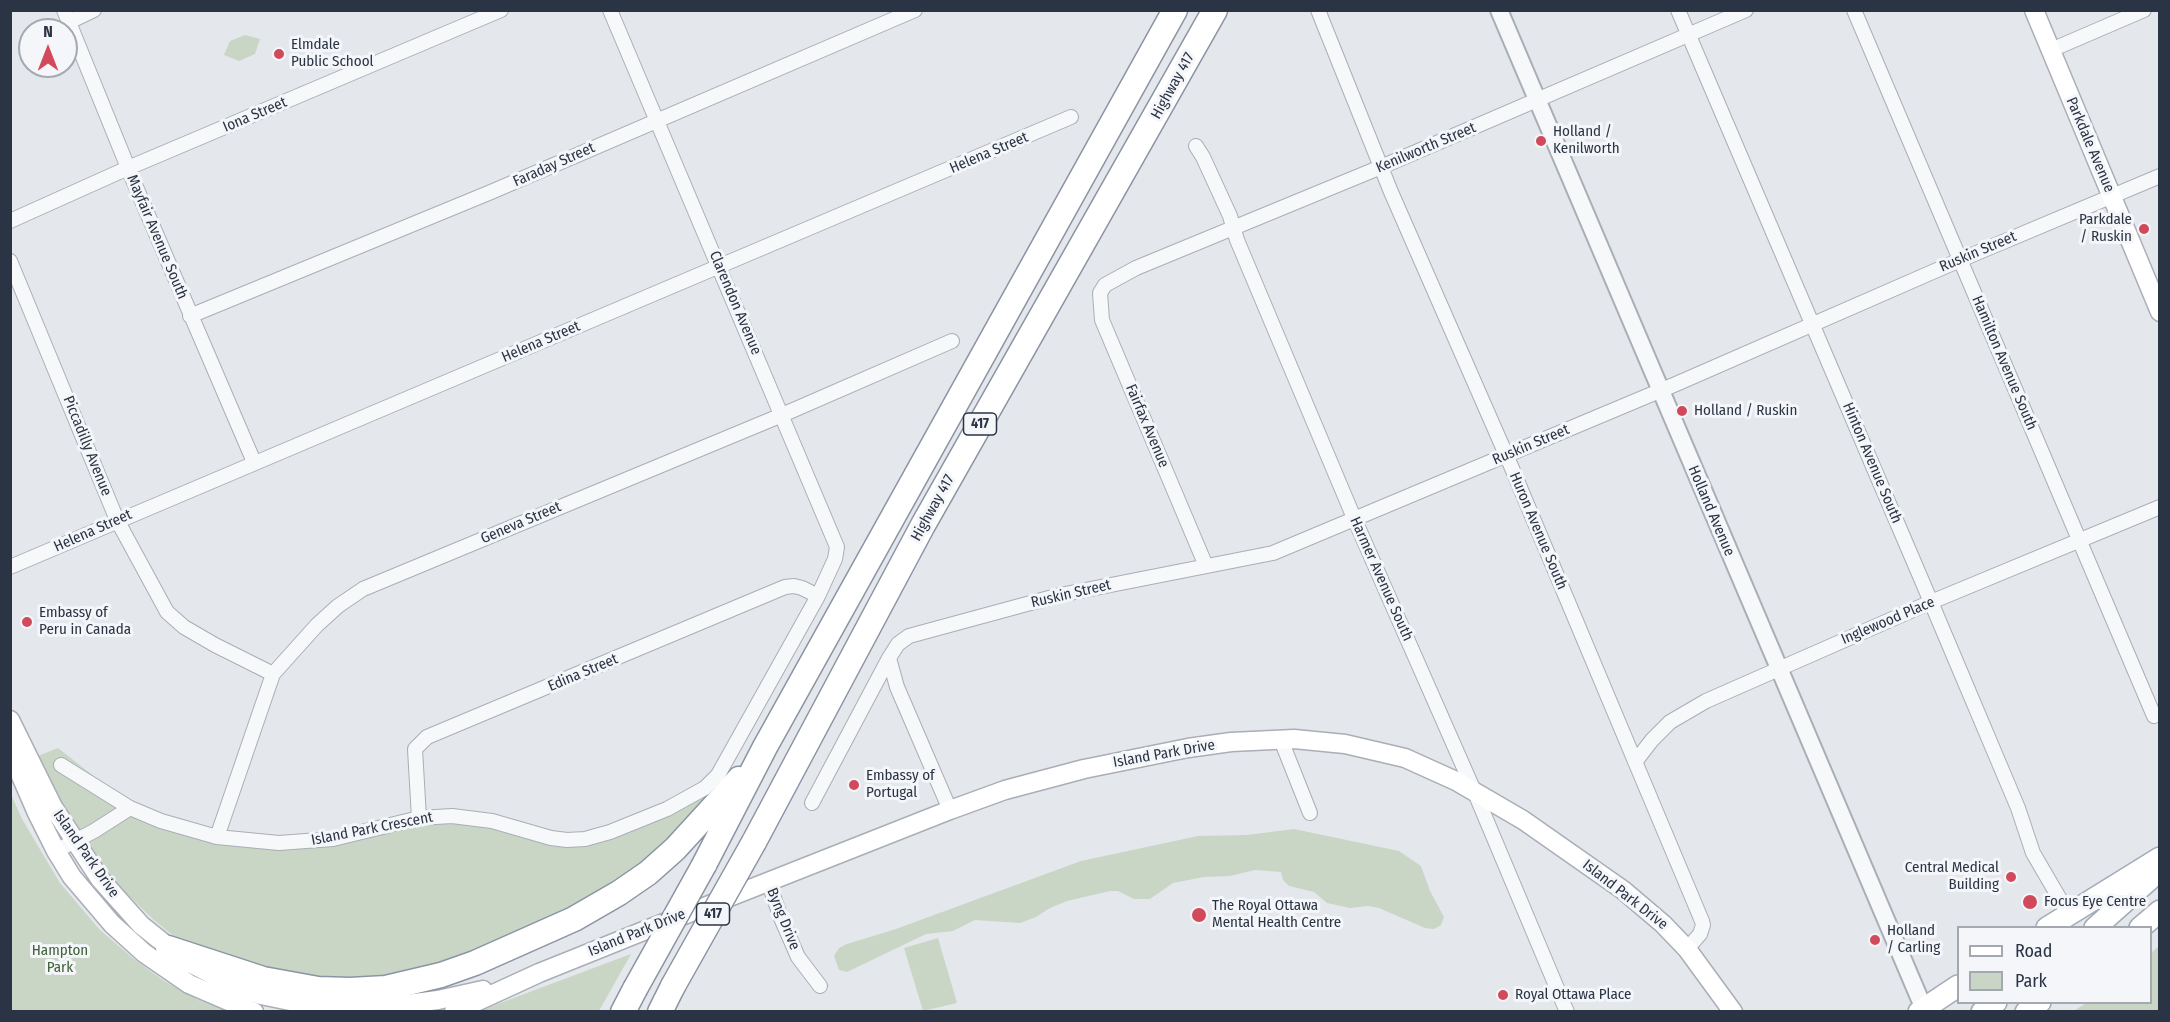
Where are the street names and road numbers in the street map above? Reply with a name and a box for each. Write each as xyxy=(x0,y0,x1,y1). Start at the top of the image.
street label: Highway 417 xyxy=(1147,50,1199,122)
street label: Iona Street xyxy=(220,94,290,136)
street label: Parkdale Avenue xyxy=(2062,95,2118,195)
street label: Kenilworth Street xyxy=(1373,119,1479,177)
street label: Helena Street xyxy=(947,128,1031,178)
street label: Faraday Street xyxy=(510,139,598,191)
street label: Mayfair Avenue South xyxy=(123,172,191,302)
street label: Ruskin Street xyxy=(1937,228,2019,276)
street label: Clarendon Avenue xyxy=(705,248,765,358)
street label: Hamilton Avenue South xyxy=(1968,293,2040,433)
street label: Helena Street xyxy=(499,317,583,367)
street label: Fairfax Avenue xyxy=(1121,382,1173,470)
street label: Piccadilly Avenue xyxy=(59,393,115,499)
street label: Hinton Avenue South xyxy=(1838,400,1906,526)
road number: 417 xyxy=(964,413,996,435)
street label: Ruskin Street xyxy=(1490,421,1572,469)
street label: Holland Avenue xyxy=(1684,463,1738,559)
street label: Huron Avenue South xyxy=(1505,470,1571,592)
street label: Highway 417 xyxy=(907,472,959,544)
street label: Geneva Street xyxy=(478,498,564,548)
street label: Helena Street xyxy=(51,506,135,556)
street label: Harmer Avenue South xyxy=(1346,514,1416,644)
street label: Ruskin Street xyxy=(1029,576,1113,612)
street label: Inglewood Place xyxy=(1839,593,1937,649)
street label: Edina Street xyxy=(545,650,621,696)
street label: Island Park Drive xyxy=(1112,736,1216,772)
street label: Island Park Drive xyxy=(49,807,123,901)
street label: Island Park Crescent xyxy=(310,808,434,850)
street label: Island Park Drive xyxy=(1579,856,1671,934)
street label: Byng Drive xyxy=(762,885,804,953)
road number: 417 xyxy=(696,903,730,925)
street label: Island Park Drive xyxy=(586,905,688,961)

